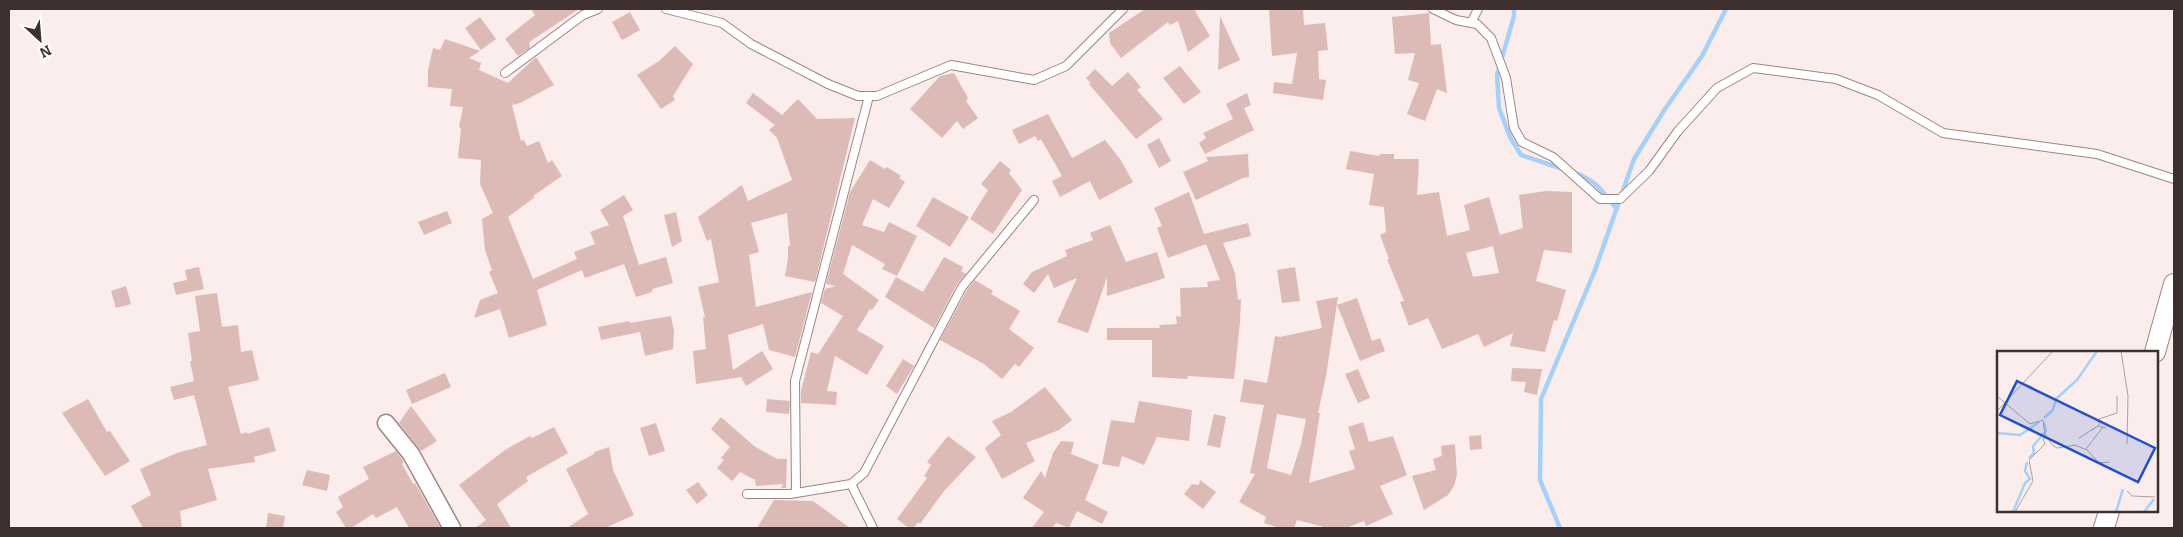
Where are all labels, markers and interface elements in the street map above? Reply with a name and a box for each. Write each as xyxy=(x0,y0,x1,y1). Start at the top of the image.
north arrow xyxy=(15,15,65,65)
text: N xyxy=(37,41,54,61)
inset map xyxy=(1997,351,2158,512)

